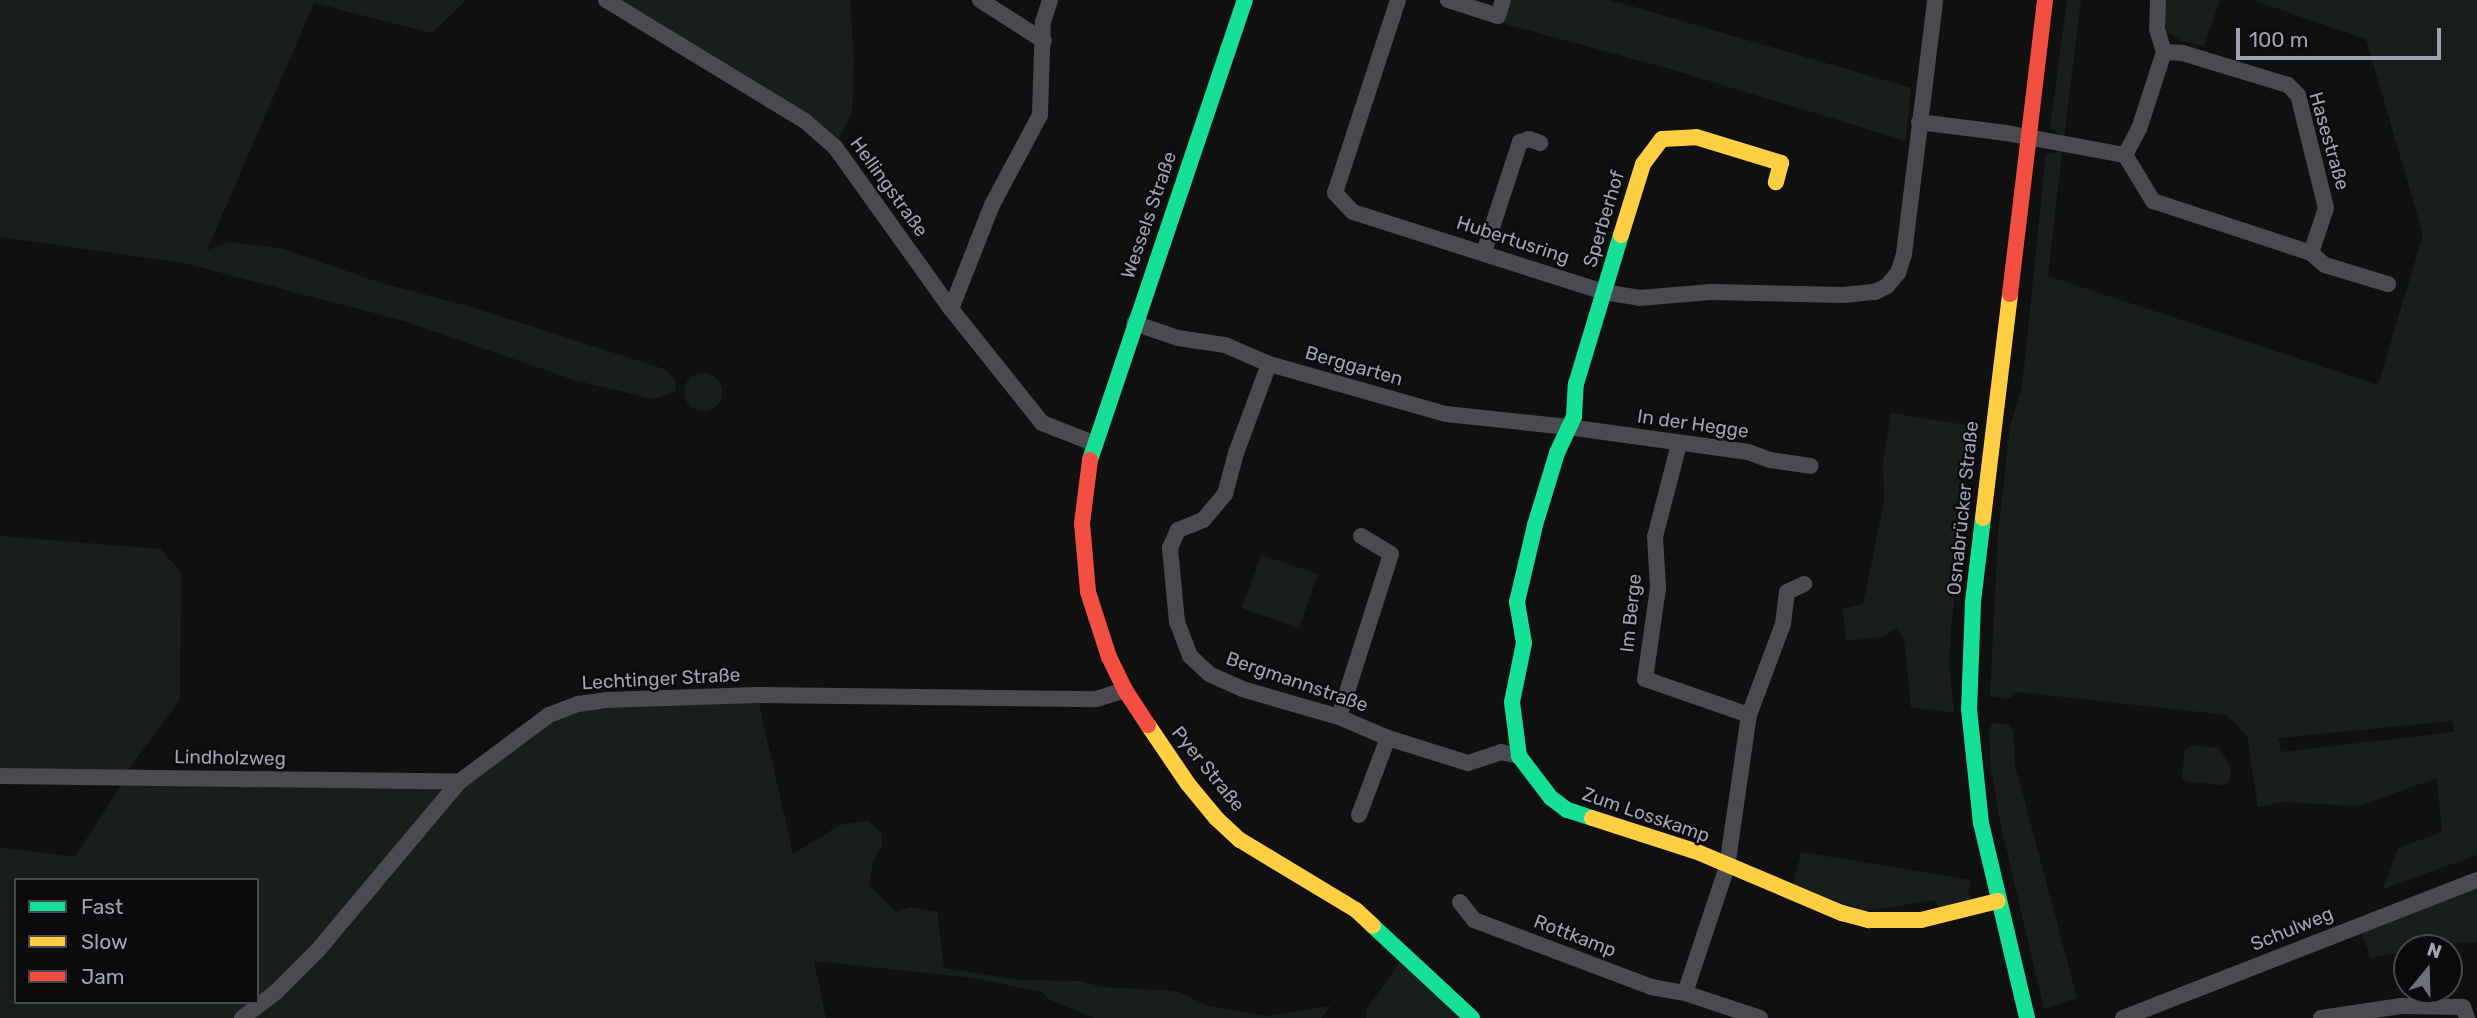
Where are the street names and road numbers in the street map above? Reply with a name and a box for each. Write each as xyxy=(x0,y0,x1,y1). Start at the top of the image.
street label: Hasestraße xyxy=(2304,89,2354,193)
street label: Hellingstraße xyxy=(845,133,933,241)
street label: Wessels Straße xyxy=(1117,148,1181,282)
street label: Sperberhof xyxy=(1579,168,1629,270)
street label: Hubertusring xyxy=(1454,211,1572,269)
street label: Berggarten xyxy=(1303,341,1405,391)
street label: In der Hegge xyxy=(1636,405,1750,443)
street label: Osnabrücker Straße xyxy=(1942,420,1984,596)
street label: Im Berge xyxy=(1616,572,1646,654)
street label: Bergmannstraße xyxy=(1223,647,1371,717)
street label: Lechtinger Straße xyxy=(581,663,741,695)
street label: Pyer Straße xyxy=(1167,722,1249,816)
street label: Lindholzweg xyxy=(174,746,286,770)
street label: Zum Losskamp xyxy=(1579,783,1713,847)
street label: Schulweg xyxy=(2247,902,2337,956)
street label: Rottkamp xyxy=(1531,910,1619,962)

